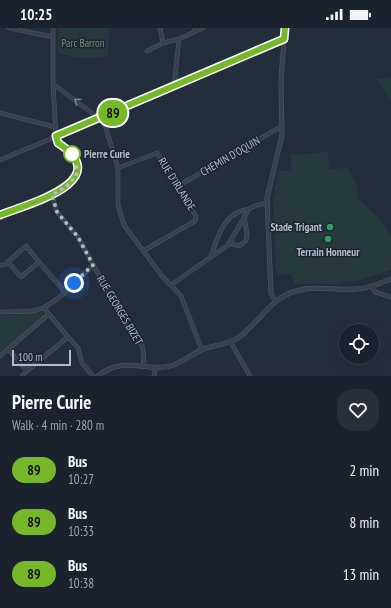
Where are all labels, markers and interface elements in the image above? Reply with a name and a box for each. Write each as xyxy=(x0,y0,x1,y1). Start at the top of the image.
text: 10:25 xyxy=(20,5,52,24)
park label: Parc Barron xyxy=(61,36,105,50)
one-way arrow xyxy=(74,98,81,106)
line badge: 89 xyxy=(95,100,131,126)
text: 89 xyxy=(106,104,120,122)
street label: CHEMIN D'OQUIN xyxy=(198,133,263,179)
marker: Pierre Curie xyxy=(63,145,81,163)
place label: Pierre Curie xyxy=(84,147,130,161)
street label: RUE D'IRLANDE xyxy=(155,155,199,213)
place label: Stade Trigant xyxy=(270,220,323,234)
marker: Stade Trigant xyxy=(325,222,335,232)
marker: Terrain Honneur xyxy=(323,234,333,244)
place label: Terrain Honneur xyxy=(297,245,360,259)
your location xyxy=(64,273,84,293)
street label: RUE GEORGES BIZET xyxy=(94,273,146,347)
map controls xyxy=(339,324,379,364)
button: locate xyxy=(339,324,379,364)
scale bar xyxy=(12,348,71,367)
text: 100 m xyxy=(18,350,42,364)
button: heart xyxy=(337,389,379,431)
text: Pierre Curie xyxy=(12,390,91,414)
text: Walk · 4 min · 280 m xyxy=(12,417,104,434)
text: Bus xyxy=(68,452,87,471)
text: 89 xyxy=(27,461,41,479)
text: 2 min xyxy=(349,461,379,480)
text: 10:27 xyxy=(68,471,94,488)
text: Bus xyxy=(68,504,87,523)
text: 89 xyxy=(27,513,41,531)
text: 8 min xyxy=(349,513,379,532)
text: 10:33 xyxy=(68,523,94,540)
text: Bus xyxy=(68,556,87,575)
text: 89 xyxy=(27,565,41,583)
text: 13 min xyxy=(343,565,379,584)
text: 10:38 xyxy=(68,575,94,592)

